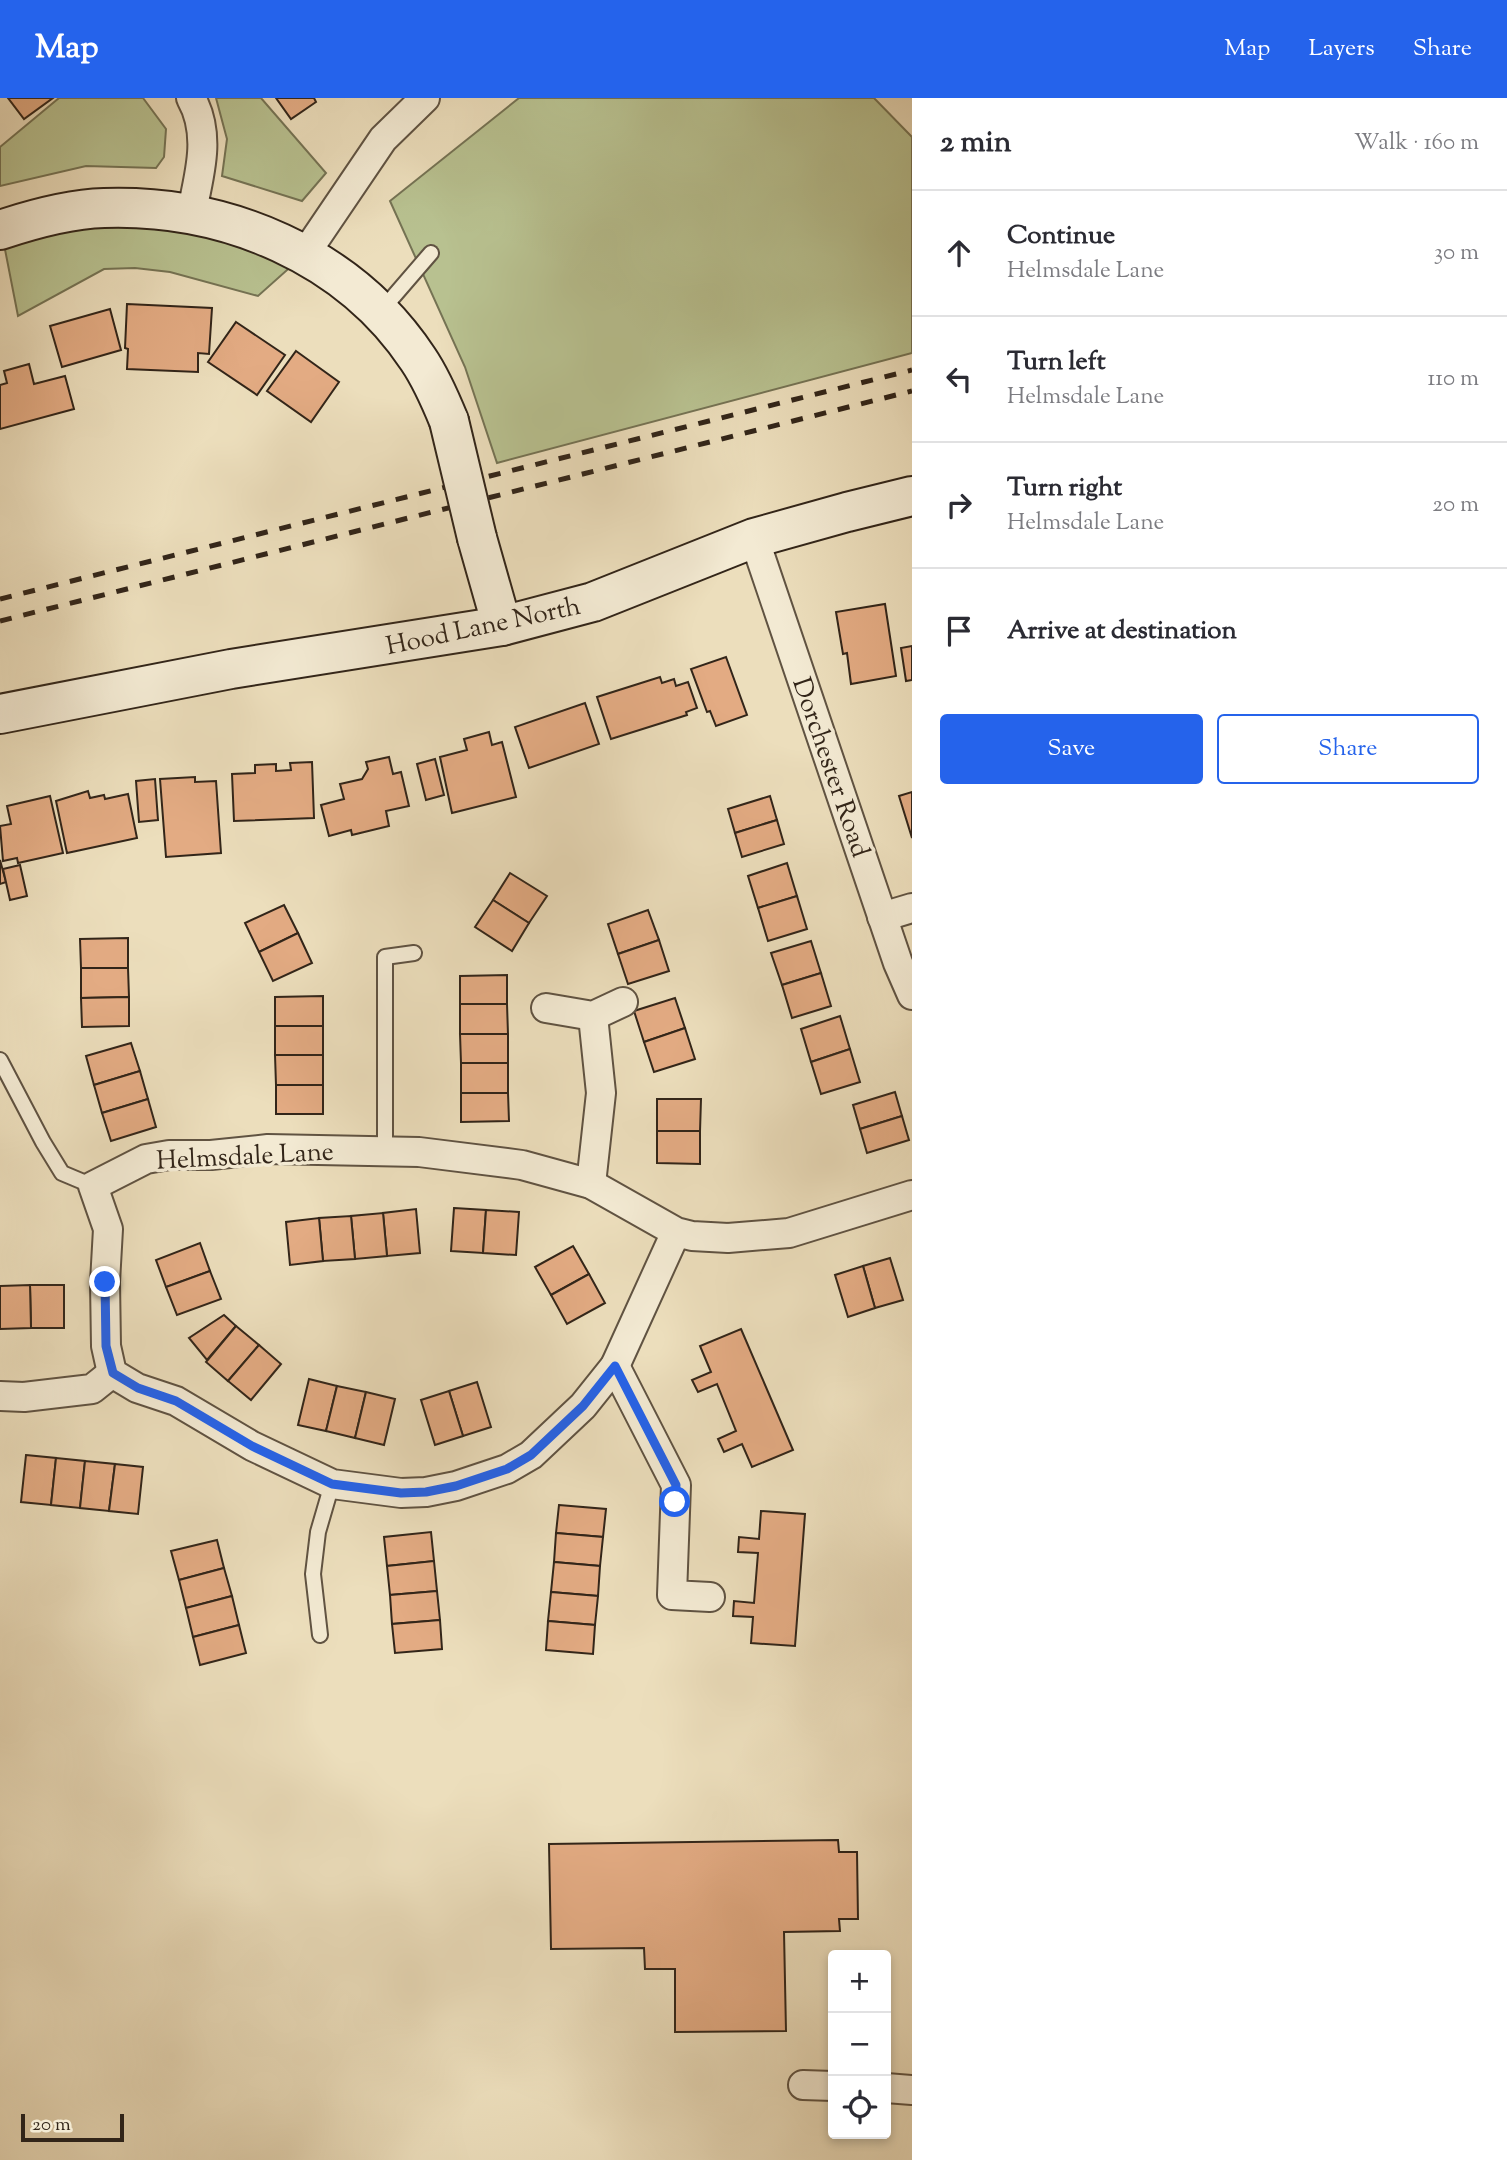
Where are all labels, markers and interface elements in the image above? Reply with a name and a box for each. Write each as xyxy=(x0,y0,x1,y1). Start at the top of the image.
text: Map xyxy=(35,25,99,73)
text: Map xyxy=(1224,32,1270,66)
text: Layers xyxy=(1308,32,1375,66)
text: Share xyxy=(1413,32,1472,66)
text: 2 min xyxy=(940,122,1012,165)
text: Walk · 160 m xyxy=(1354,127,1479,160)
text: Continue xyxy=(1007,218,1115,255)
icon: ahead xyxy=(940,234,978,272)
text: 30 m xyxy=(1434,237,1479,270)
text: Helmsdale Lane xyxy=(1007,255,1164,288)
text: Turn left xyxy=(1007,344,1106,381)
icon: left xyxy=(940,360,978,398)
text: 110 m xyxy=(1428,363,1479,396)
text: Helmsdale Lane xyxy=(1007,381,1164,414)
text: Turn right xyxy=(1007,470,1122,507)
icon: right xyxy=(940,486,978,524)
text: 20 m xyxy=(1432,489,1479,522)
text: Helmsdale Lane xyxy=(1007,507,1164,540)
street label: Hood Lane North xyxy=(383,589,584,666)
icon: arrive xyxy=(940,612,978,650)
text: Arrive at destination xyxy=(1007,613,1237,650)
street label: Dorchester Road xyxy=(781,673,878,863)
button: Save xyxy=(940,714,1203,784)
button: Share xyxy=(1217,714,1479,784)
street label: Helmsdale Lane xyxy=(155,1134,335,1181)
route end xyxy=(89,1266,120,1297)
route start xyxy=(659,1486,690,1517)
map controls xyxy=(828,1950,891,2139)
button: + xyxy=(828,1950,891,2013)
button: − xyxy=(828,2013,891,2076)
button: locate xyxy=(828,2076,891,2139)
scale bar xyxy=(21,2111,124,2143)
text: 20 m xyxy=(32,2112,71,2139)

